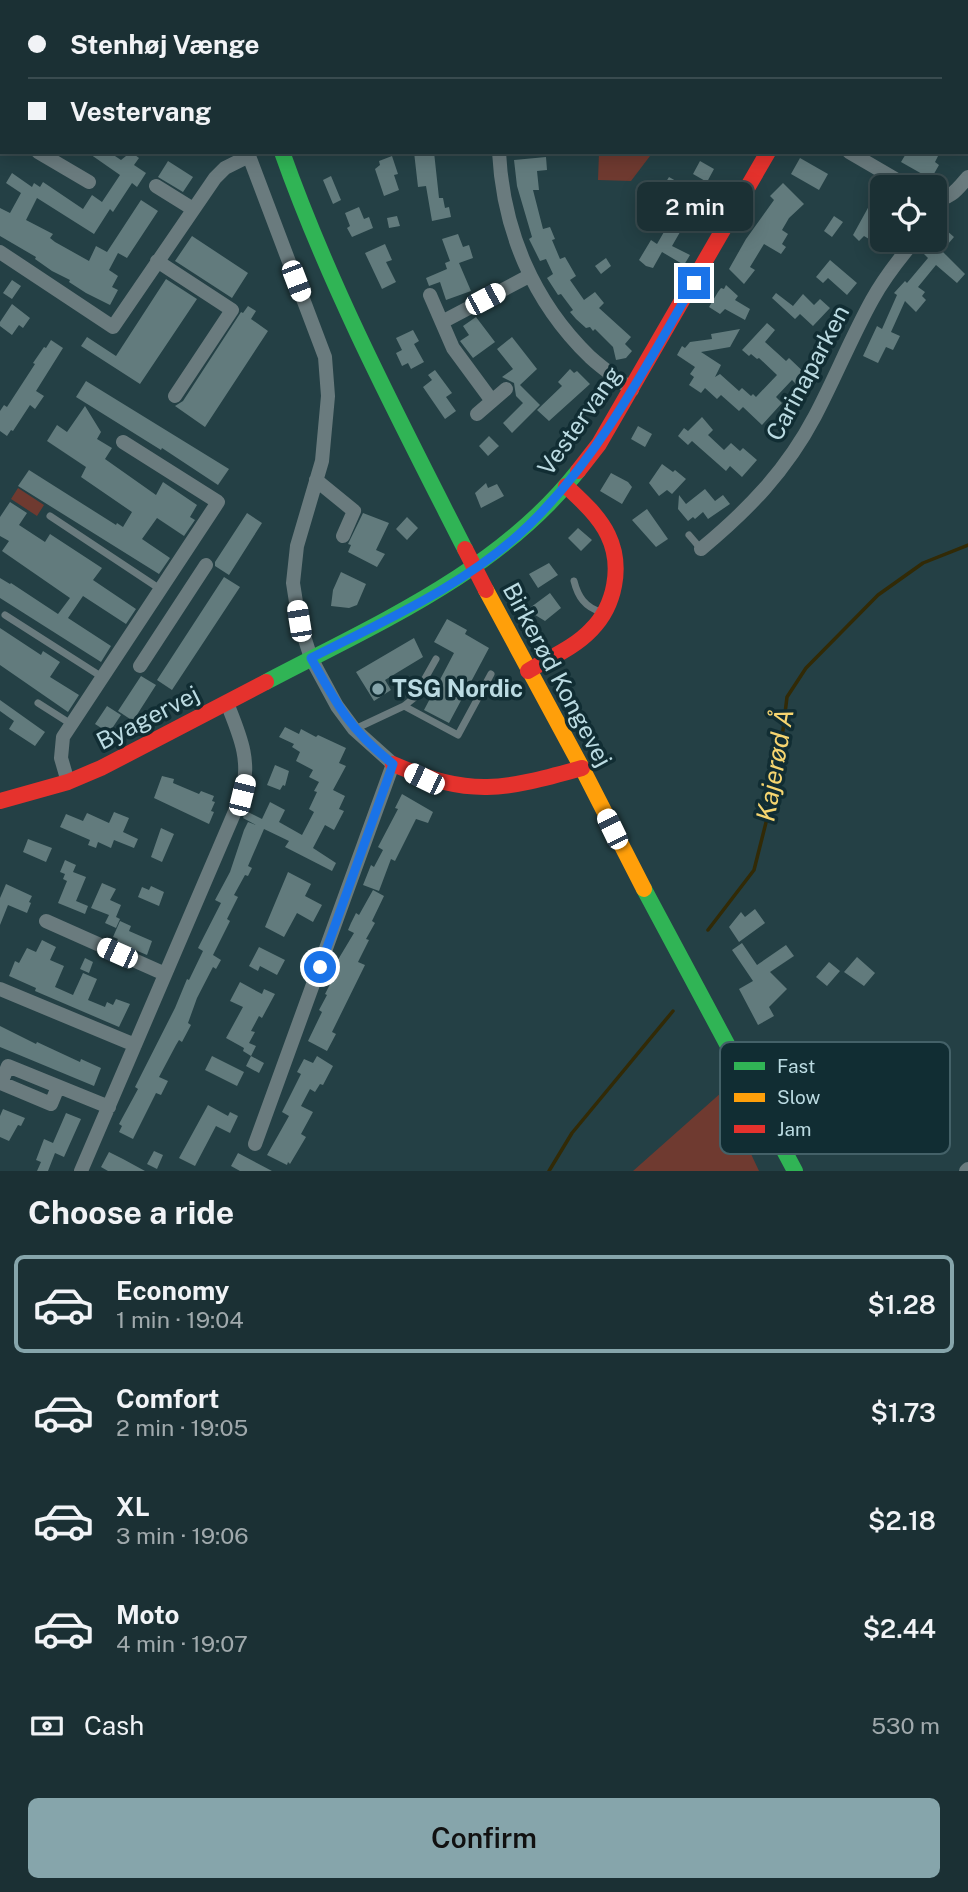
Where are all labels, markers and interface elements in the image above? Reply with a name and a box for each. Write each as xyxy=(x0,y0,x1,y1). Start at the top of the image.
text: Stenhøj Vænge xyxy=(70,29,260,60)
text: Vestervang xyxy=(70,96,211,127)
map controls xyxy=(870,175,947,252)
button: locate xyxy=(870,175,947,252)
callout: 2 min xyxy=(636,182,752,230)
text: 2 min xyxy=(665,193,725,220)
car xyxy=(279,258,314,304)
route end xyxy=(678,267,710,299)
car xyxy=(462,280,509,318)
street label: Carinaparken xyxy=(760,300,855,445)
street label: Vestervang xyxy=(531,361,627,480)
street label: Birkerød Kongevej xyxy=(498,578,618,771)
car xyxy=(286,599,313,643)
place label: TSG Nordic xyxy=(392,674,523,702)
street label: Byagervej xyxy=(92,679,204,755)
marker: TSG Nordic xyxy=(370,681,386,697)
water label: Kajerød Å xyxy=(747,706,800,824)
car xyxy=(401,760,448,798)
car xyxy=(227,772,258,818)
car xyxy=(594,806,631,852)
car xyxy=(94,935,141,971)
route start xyxy=(304,951,336,983)
legend xyxy=(720,1042,950,1154)
text: Fast xyxy=(777,1055,815,1077)
text: Slow xyxy=(777,1086,821,1108)
text: Jam xyxy=(777,1118,811,1140)
text: Choose a ride xyxy=(28,1194,234,1231)
icon: car xyxy=(32,1273,95,1336)
text: Economy xyxy=(116,1275,229,1306)
text: $1.28 xyxy=(867,1289,936,1320)
text: 1 min · 19:04 xyxy=(116,1306,244,1333)
icon: car xyxy=(32,1381,95,1444)
text: Comfort xyxy=(116,1383,219,1414)
text: $1.73 xyxy=(870,1397,936,1428)
text: 2 min · 19:05 xyxy=(116,1414,248,1441)
icon: car xyxy=(32,1489,95,1552)
text: XL xyxy=(116,1491,150,1522)
text: $2.18 xyxy=(868,1505,936,1536)
text: 3 min · 19:06 xyxy=(116,1522,249,1549)
icon: car xyxy=(32,1597,95,1660)
text: Moto xyxy=(116,1599,179,1630)
text: $2.44 xyxy=(863,1613,936,1644)
text: 4 min · 19:07 xyxy=(116,1630,248,1657)
icon: cash xyxy=(28,1707,66,1745)
text: Cash xyxy=(84,1710,144,1741)
text: 530 m xyxy=(871,1712,940,1739)
button: Confirm xyxy=(28,1798,940,1878)

